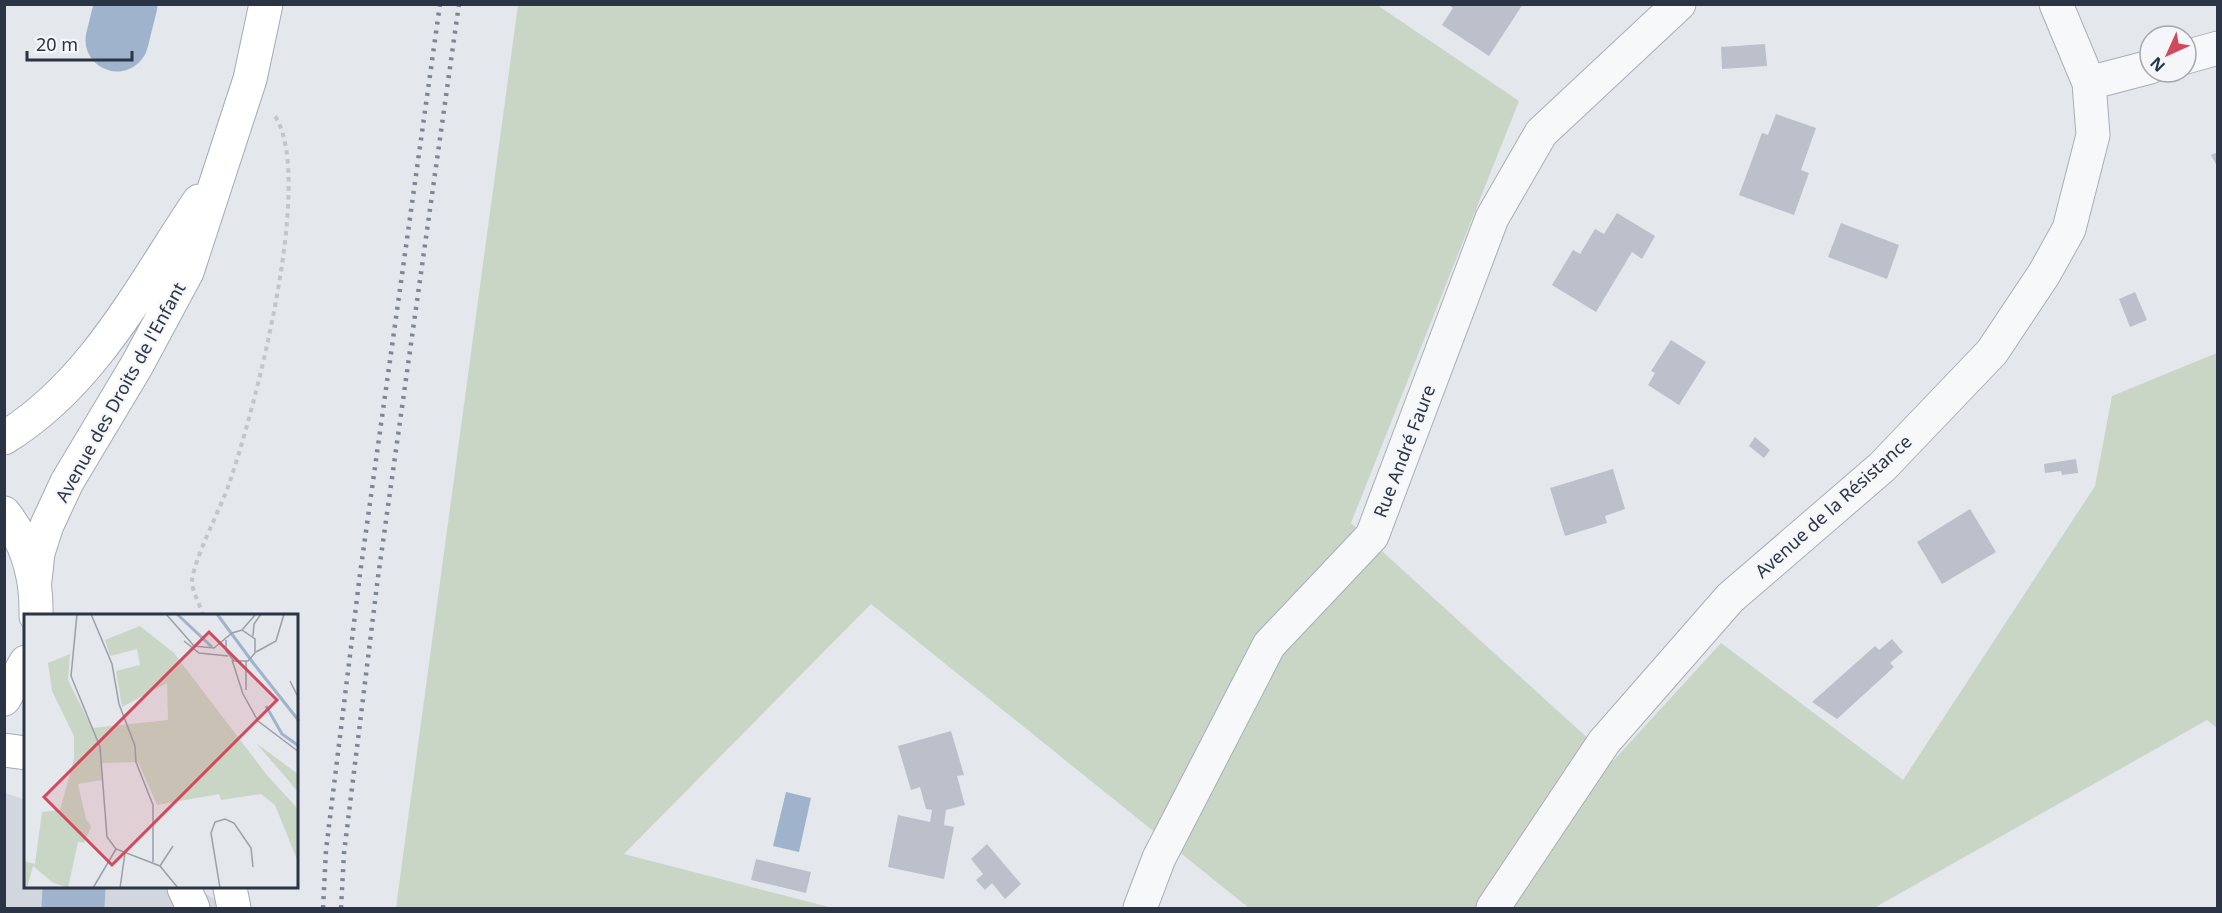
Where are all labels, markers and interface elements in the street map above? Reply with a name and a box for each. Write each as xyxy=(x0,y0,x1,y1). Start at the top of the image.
scale bar xyxy=(27,24,132,62)
north arrow xyxy=(2138,24,2198,84)
text: 20 m xyxy=(36,32,78,56)
text: N xyxy=(2145,52,2170,77)
street label: Avenue des Droits de l'Enfant xyxy=(49,277,191,506)
street label: Rue André Faure xyxy=(1368,381,1440,521)
street label: Avenue de la Résistance xyxy=(1750,429,1916,583)
inset map xyxy=(24,614,298,889)

